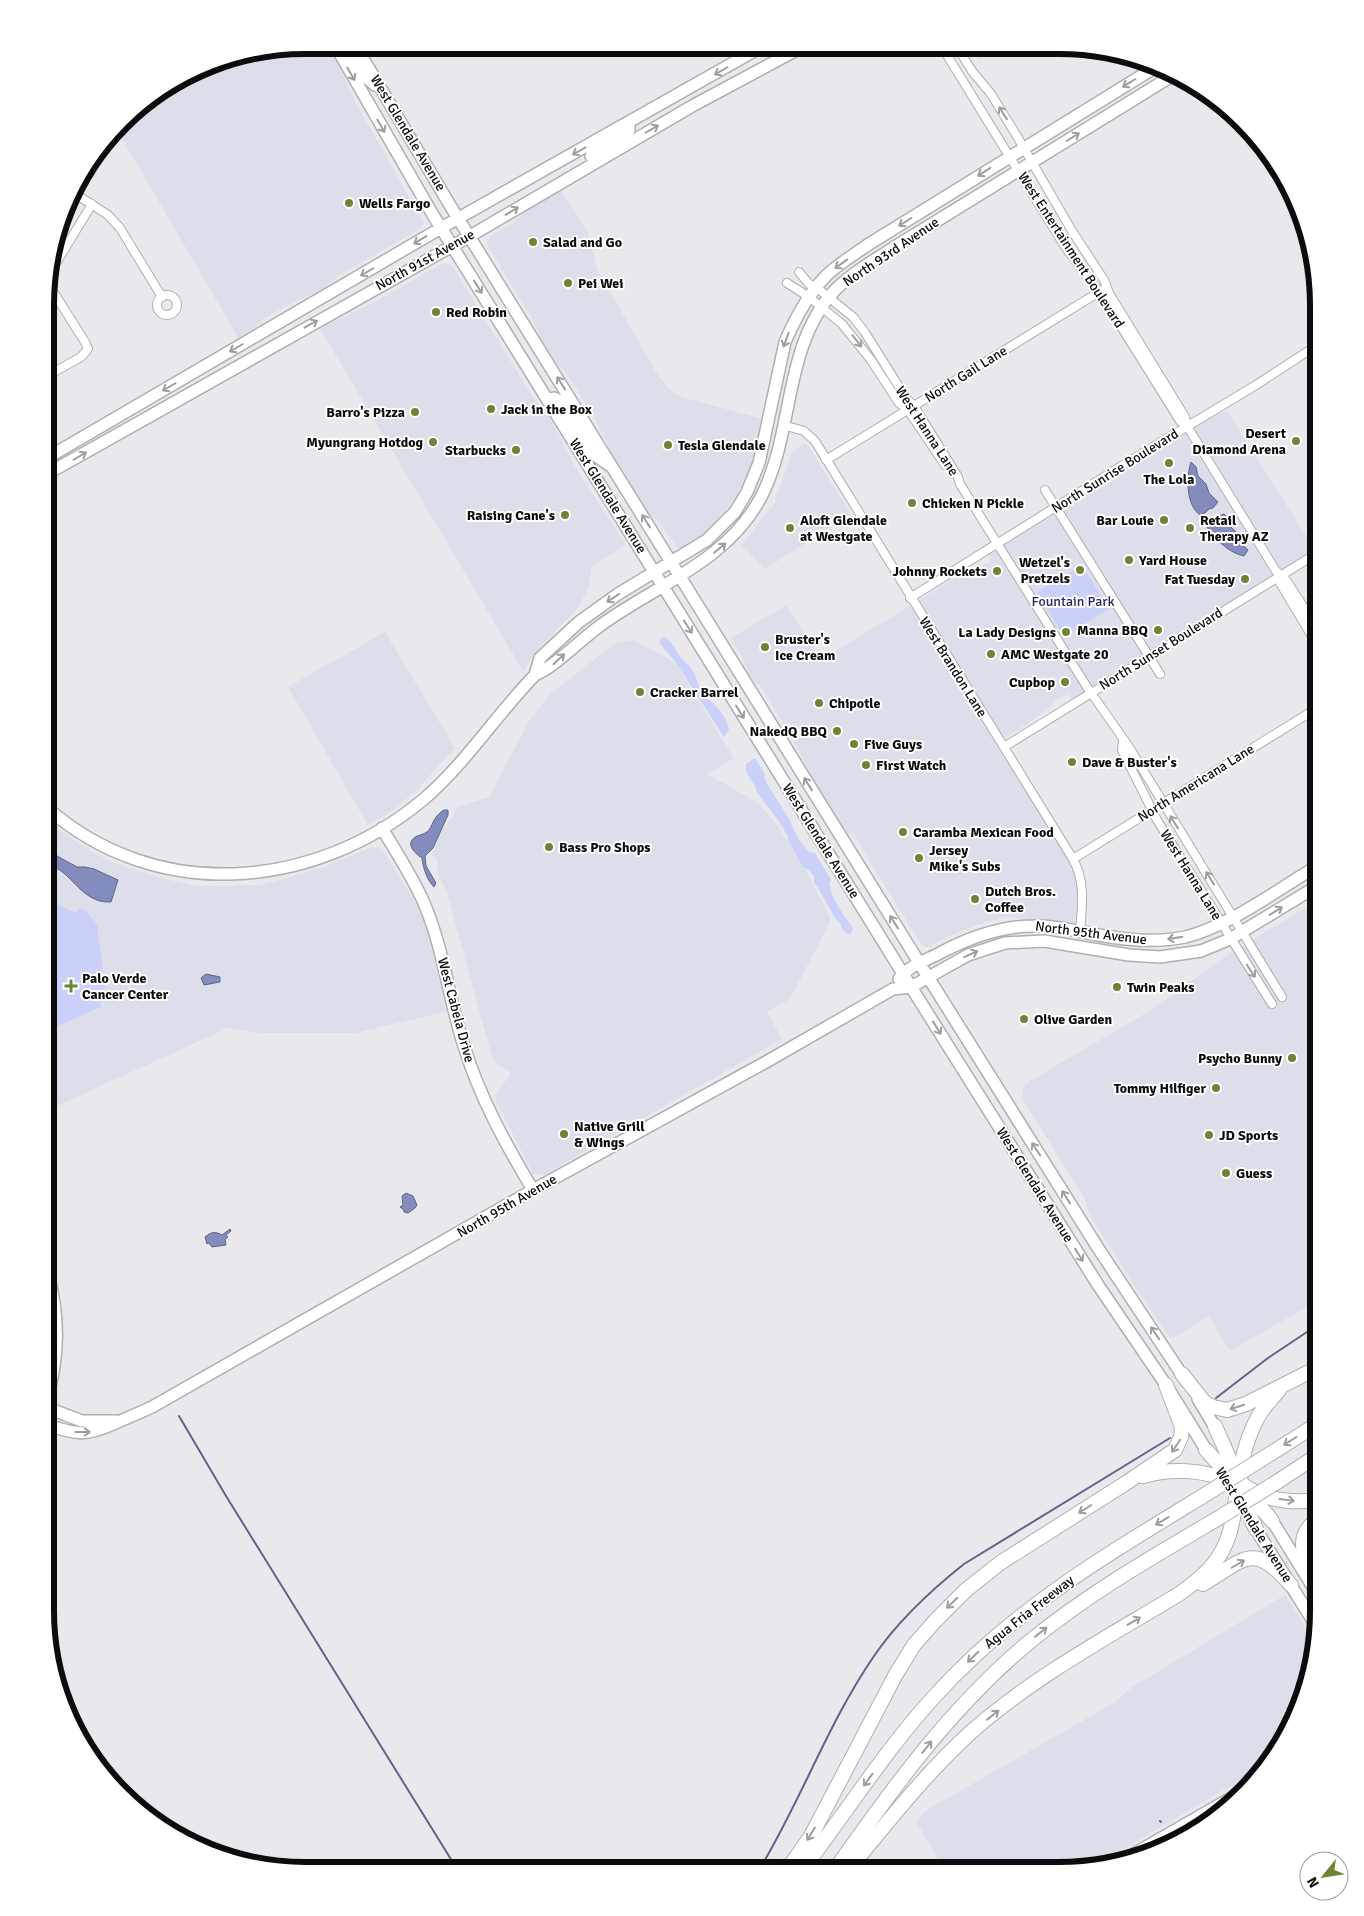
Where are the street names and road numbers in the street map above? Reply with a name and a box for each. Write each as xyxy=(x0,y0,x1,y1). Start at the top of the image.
street label: West Glendale Avenue xyxy=(367,72,449,194)
street label: West Entertainment Boulevard xyxy=(1014,169,1128,331)
street label: North 93rd Avenue xyxy=(840,214,942,290)
street label: North 91st Avenue xyxy=(372,226,478,294)
street label: North Gail Lane xyxy=(922,342,1010,406)
street label: West Hanna Lane xyxy=(892,383,962,479)
street label: North Sunrise Boulevard xyxy=(1048,425,1182,517)
street label: West Glendale Avenue xyxy=(566,435,650,557)
street label: North Sunset Boulevard xyxy=(1096,604,1226,694)
street label: West Brandon Lane xyxy=(915,614,991,720)
street label: North Americana Lane xyxy=(1135,740,1257,826)
street label: West Glendale Avenue xyxy=(779,780,863,902)
street label: West Hanna Lane xyxy=(1156,827,1226,923)
street label: North 95th Avenue xyxy=(1034,918,1148,948)
street label: West Cabela Drive xyxy=(434,956,478,1064)
street label: West Glendale Avenue xyxy=(993,1124,1077,1246)
street label: North 95th Avenue xyxy=(454,1171,560,1241)
street label: West Glendale Avenue xyxy=(1212,1464,1296,1586)
street label: Agua Fria Freeway xyxy=(981,1571,1078,1652)

